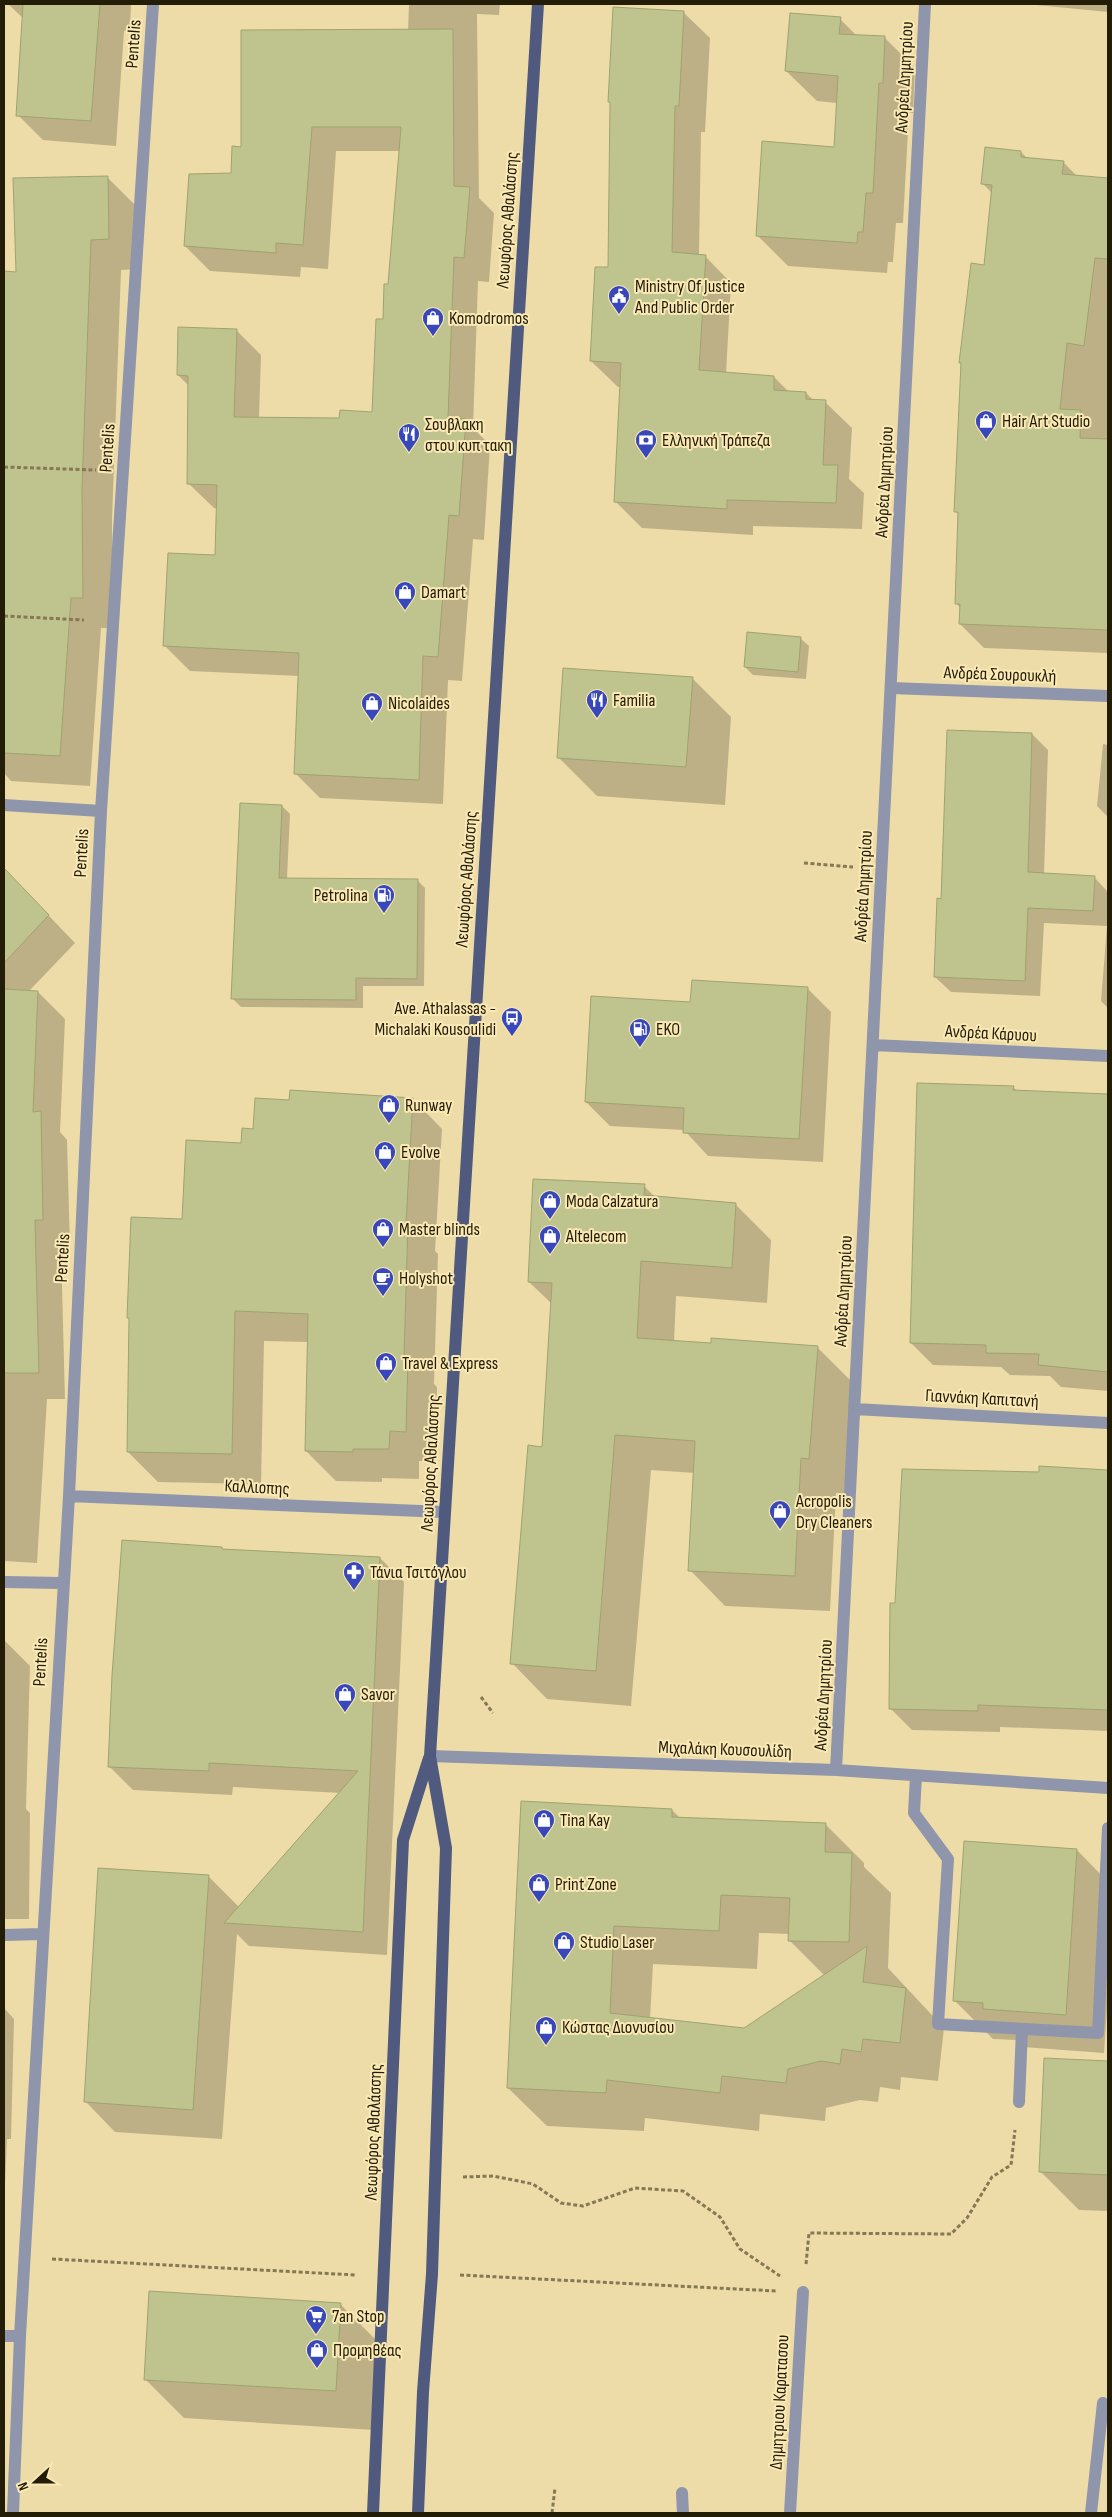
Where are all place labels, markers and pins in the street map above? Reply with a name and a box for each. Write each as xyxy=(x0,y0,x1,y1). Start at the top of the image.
place label: Ministry Of Justice And Public Order xyxy=(634,276,745,318)
public building icon: Ministry Of Justice And Public Order xyxy=(607,284,631,315)
shop icon: Komodromos xyxy=(421,306,445,337)
place label: Komodromos xyxy=(449,308,529,329)
shop icon: Hair Art Studio xyxy=(974,409,998,440)
place label: Hair Art Studio xyxy=(1002,411,1090,432)
place label: Σουβλακη στου κυπ τακη xyxy=(425,414,512,456)
restaurant icon: Σουβλακη στου κυπ τακη xyxy=(397,422,421,453)
bank icon: Ελληνική Τράπεζα xyxy=(634,428,658,459)
place label: Ελληνική Τράπεζα xyxy=(662,430,771,451)
shop icon: Damart xyxy=(393,580,417,611)
place label: Damart xyxy=(421,582,467,603)
restaurant icon: Familia xyxy=(585,688,609,719)
place label: Familia xyxy=(613,690,655,711)
shop icon: Nicolaides xyxy=(360,691,384,722)
place label: Nicolaides xyxy=(388,693,450,714)
fuel station icon: Petrolina xyxy=(372,883,396,914)
place label: Petrolina xyxy=(314,885,368,906)
place label: Ave. Athalassas - Michalaki Kousoulidi xyxy=(375,998,496,1040)
bus stop icon: Ave. Athalassas - Michalaki Kousoulidi xyxy=(500,1006,524,1037)
fuel station icon: EKO xyxy=(628,1017,652,1048)
place label: EKO xyxy=(656,1019,680,1040)
shop icon: Runway xyxy=(377,1093,401,1124)
place label: Runway xyxy=(405,1095,452,1116)
shop icon: Evolve xyxy=(373,1140,397,1171)
place label: Evolve xyxy=(401,1142,440,1163)
shop icon: Moda Calzatura xyxy=(538,1189,562,1220)
place label: Moda Calzatura xyxy=(566,1191,658,1212)
shop icon: Master blinds xyxy=(371,1217,395,1248)
place label: Master blinds xyxy=(399,1219,480,1240)
shop icon: Altelecom xyxy=(538,1224,562,1255)
place label: Altelecom xyxy=(565,1226,627,1247)
cafe icon: Holyshot xyxy=(371,1266,395,1297)
place label: Holyshot xyxy=(399,1268,454,1289)
shop icon: Travel & Express xyxy=(374,1351,398,1382)
place label: Travel & Express xyxy=(402,1353,498,1374)
place label: Acropolis Dry Cleaners xyxy=(795,1491,873,1533)
shop icon: Acropolis Dry Cleaners xyxy=(768,1499,792,1530)
pharmacy icon: Τάνια Τσιτόγλου xyxy=(342,1560,366,1591)
place label: Τάνια Τσιτόγλου xyxy=(370,1562,467,1583)
shop icon: Savor xyxy=(333,1682,357,1713)
place label: Savor xyxy=(361,1684,395,1705)
shop icon: Tina Kay xyxy=(532,1808,556,1839)
place label: Tina Kay xyxy=(560,1810,610,1831)
shop icon: Print Zone xyxy=(527,1872,551,1903)
place label: Print Zone xyxy=(555,1874,617,1895)
shop icon: Studio Laser xyxy=(552,1930,576,1961)
place label: Studio Laser xyxy=(580,1932,654,1953)
shop icon: Κώστας Διονυσίου xyxy=(534,2015,558,2046)
place label: Κώστας Διονυσίου xyxy=(562,2017,674,2038)
supermarket icon: 7an Stop xyxy=(304,2304,328,2335)
place label: 7an Stop xyxy=(332,2306,384,2327)
shop icon: Προμηθέας xyxy=(305,2338,329,2369)
place label: Προμηθέας xyxy=(333,2340,402,2361)

